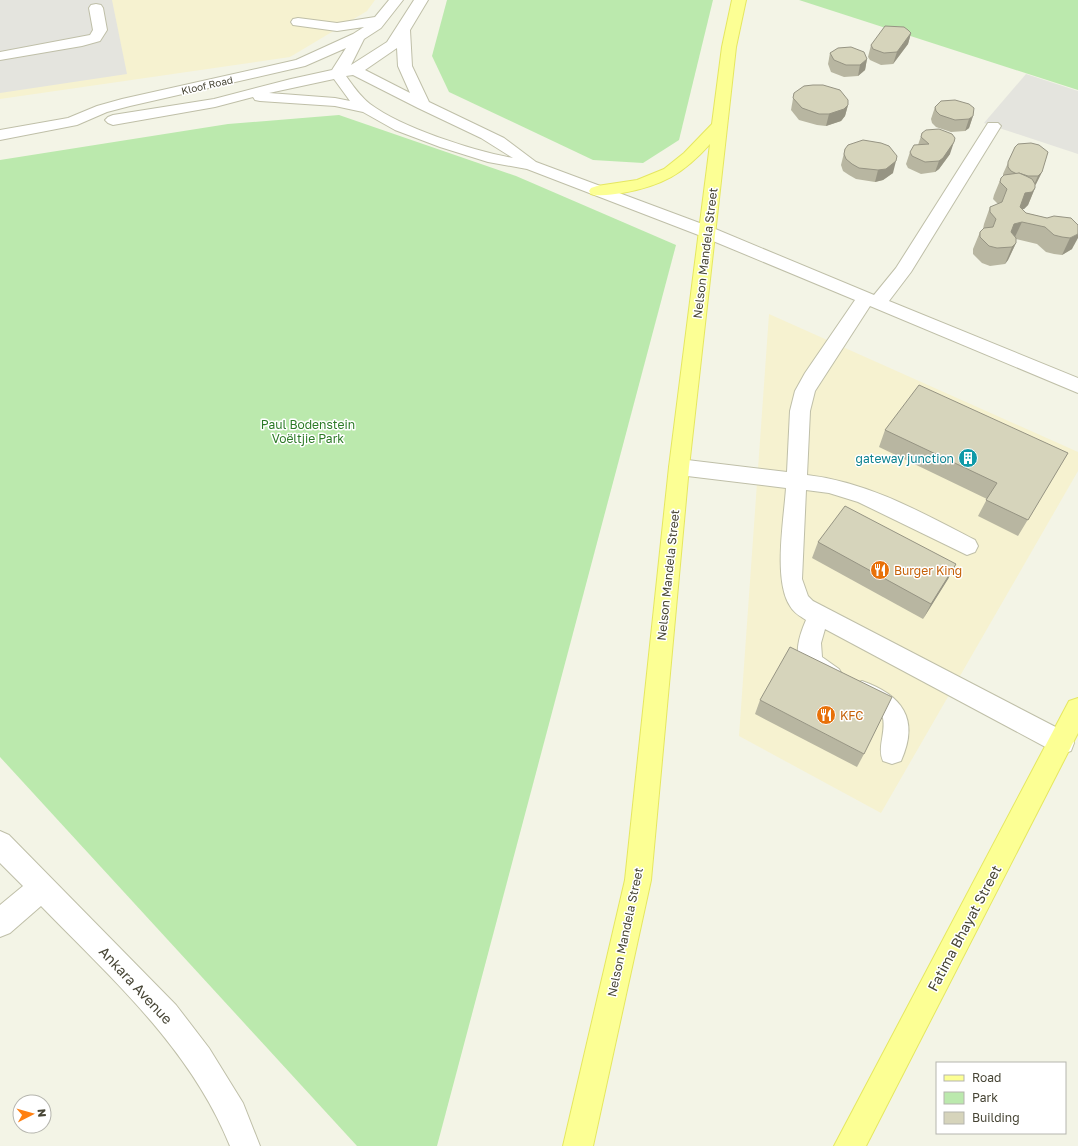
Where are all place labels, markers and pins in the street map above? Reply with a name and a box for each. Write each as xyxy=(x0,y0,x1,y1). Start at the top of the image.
building icon: gateway junction xyxy=(957,447,979,469)
place label: gateway junction xyxy=(856,451,954,466)
restaurant icon: Burger King xyxy=(869,559,891,581)
place label: Burger King xyxy=(894,563,962,578)
restaurant icon: KFC xyxy=(815,704,837,726)
place label: KFC xyxy=(840,708,864,723)

